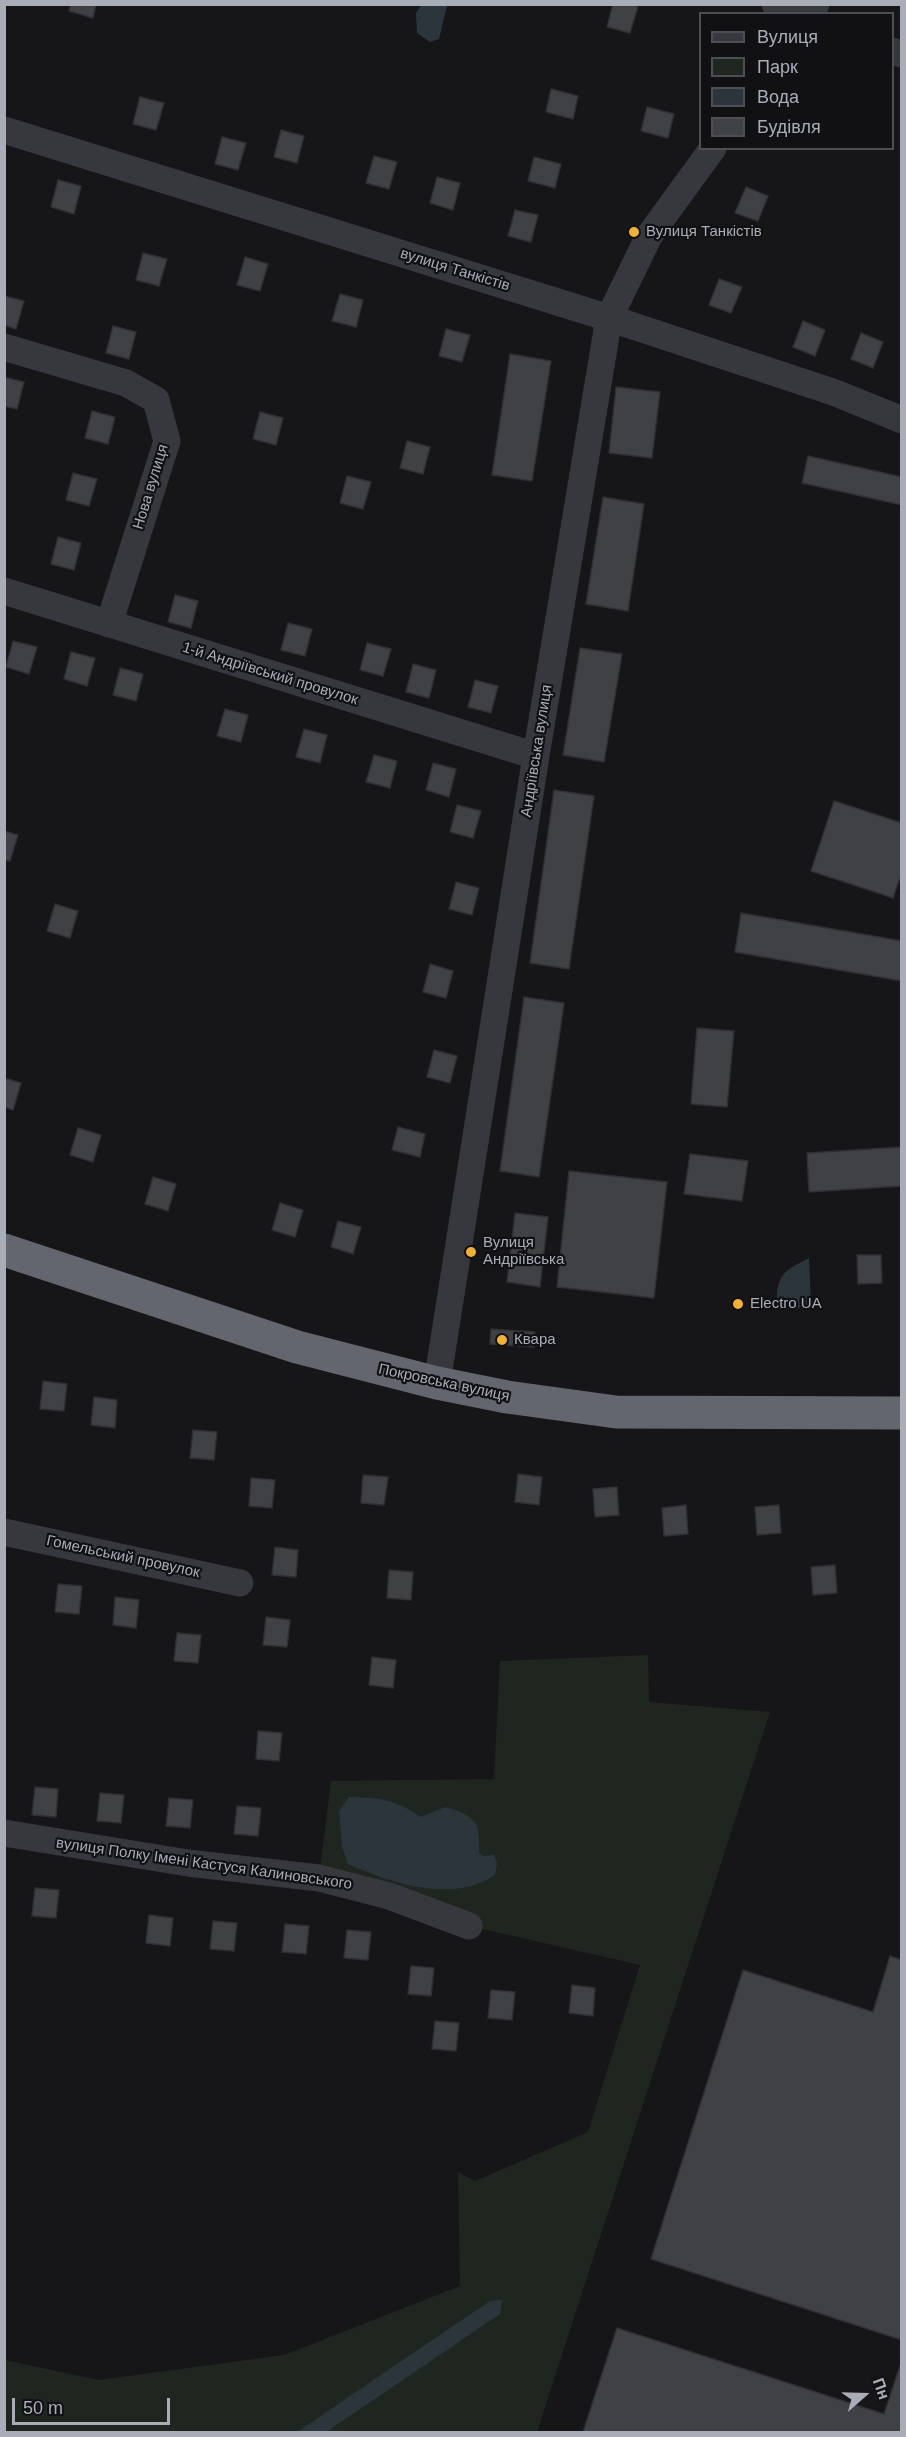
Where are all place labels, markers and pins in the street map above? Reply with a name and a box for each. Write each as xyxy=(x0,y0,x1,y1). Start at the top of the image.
place label: Вулиця Танкістів xyxy=(646,223,762,241)
marker: Вулиця Танкістів xyxy=(627,225,641,239)
place label: Вулиця Андріївська xyxy=(483,1234,564,1269)
marker: Вулиця Андріївська xyxy=(464,1245,478,1259)
place label: Electro UA xyxy=(750,1295,822,1313)
marker: Electro UA xyxy=(731,1297,745,1311)
place label: Квара xyxy=(514,1331,556,1349)
marker: Квара xyxy=(495,1333,509,1347)

